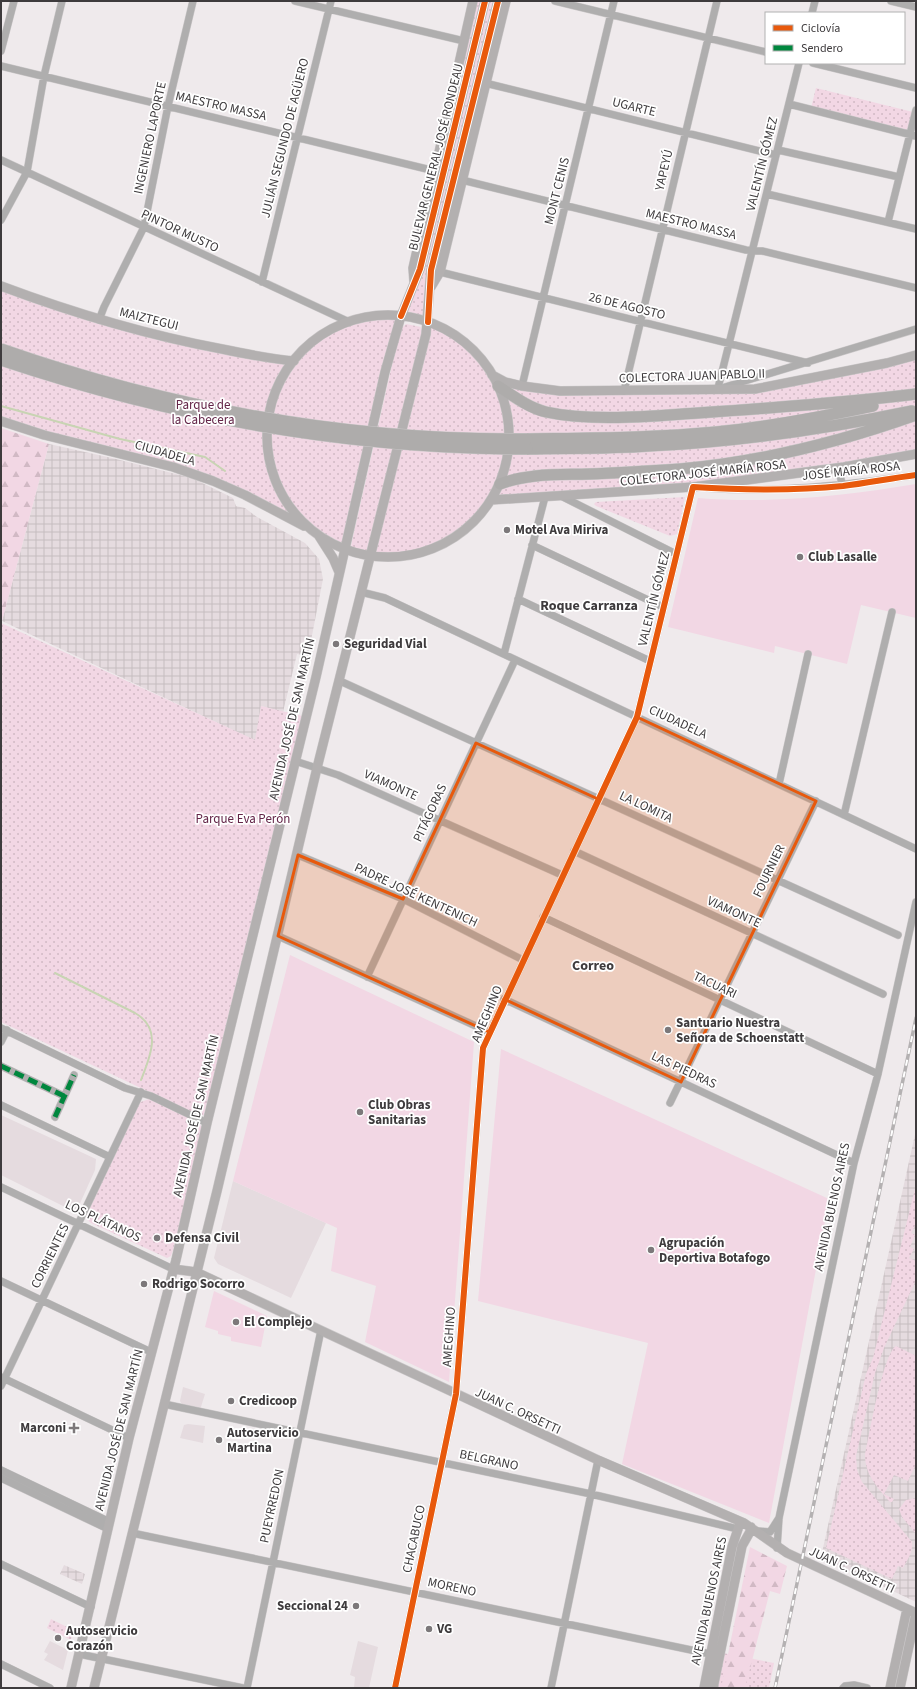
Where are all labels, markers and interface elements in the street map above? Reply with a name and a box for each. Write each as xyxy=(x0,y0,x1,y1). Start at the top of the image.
legend xyxy=(765,12,905,64)
text: Ciclovía xyxy=(801,20,840,37)
text: Sendero xyxy=(801,40,843,57)
street label: JULIÁN SEGUNDO DE AGÜERO xyxy=(256,56,314,220)
street label: BULEVAR GENERAL JOSÉ RONDEAU xyxy=(404,62,468,252)
street label: INGENIERO LAPORTE xyxy=(129,80,171,196)
street label: MAESTRO MASSA xyxy=(174,87,269,125)
street label: UGARTE xyxy=(610,93,658,121)
street label: VALENTÍN GÓMEZ xyxy=(742,115,782,213)
street label: YAPEYÚ xyxy=(650,148,677,193)
street label: MONT CENIS xyxy=(540,155,574,227)
street label: MAESTRO MASSA xyxy=(644,204,739,244)
street label: PINTOR MUSTO xyxy=(138,205,222,257)
street label: 26 DE AGOSTO xyxy=(587,288,667,324)
street label: MAIZTEGUI xyxy=(117,303,181,335)
street label: COLECTORA JUAN PABLO II xyxy=(619,364,765,388)
park label: Parque de la Cabecera xyxy=(172,396,234,429)
street label: CIUDADELA xyxy=(133,436,198,471)
street label: COLECTORA JOSÉ MARÍA ROSA xyxy=(619,455,788,491)
street label: JOSÉ MARÍA ROSA xyxy=(801,457,902,485)
place label: Motel Ava Miriva xyxy=(515,521,609,539)
marker: Motel Ava Miriva xyxy=(502,525,512,535)
place label: Club Lasalle xyxy=(808,548,877,566)
street label: VALENTÍN GÓMEZ xyxy=(634,550,674,648)
marker: Club Lasalle xyxy=(795,552,805,562)
district label: Roque Carranza xyxy=(540,596,638,616)
place label: Seguridad Vial xyxy=(344,635,427,653)
street label: AVENIDA JOSÉ DE SAN MARTÍN xyxy=(265,636,319,802)
marker: Seguridad Vial xyxy=(331,639,341,649)
street label: CIUDADELA xyxy=(646,701,711,744)
street label: VIAMONTE xyxy=(361,765,421,805)
street label: PITÁGORAS xyxy=(409,781,451,845)
street label: LA LOMITA xyxy=(616,787,676,828)
park label: Parque Eva Perón xyxy=(196,810,290,828)
street label: FOURNIER xyxy=(748,841,790,900)
street label: PADRE JOSÉ KENTENICH xyxy=(351,858,481,932)
street label: VIAMONTE xyxy=(704,892,764,932)
district label: Correo xyxy=(572,956,614,976)
street label: TACUARI xyxy=(690,967,740,1003)
street label: AMEGHINO xyxy=(467,983,507,1045)
place label: Santuario Nuestra Señora de Schoenstatt xyxy=(676,1014,804,1047)
marker: Santuario Nuestra Señora de Schoenstatt xyxy=(663,1025,673,1035)
street label: AVENIDA JOSÉ DE SAN MARTÍN xyxy=(169,1033,223,1199)
street label: LAS PIEDRAS xyxy=(649,1047,720,1093)
place label: Club Obras Sanitarias xyxy=(368,1096,431,1129)
marker: Club Obras Sanitarias xyxy=(355,1107,365,1117)
street label: AVENIDA BUENOS AIRES xyxy=(810,1141,854,1273)
street label: LOS PLÁTANOS xyxy=(62,1196,144,1246)
street label: CORRIENTES xyxy=(27,1221,73,1291)
place label: Defensa Civil xyxy=(165,1229,239,1247)
marker: Defensa Civil xyxy=(152,1233,162,1243)
place label: Agrupación Deportiva Botafogo xyxy=(658,1234,770,1267)
marker: Agrupación Deportiva Botafogo xyxy=(646,1245,656,1255)
place label: Rodrigo Socorro xyxy=(152,1275,245,1293)
marker: Rodrigo Socorro xyxy=(139,1279,149,1289)
street label: AMEGHINO xyxy=(438,1306,460,1368)
place label: El Complejo xyxy=(244,1313,312,1331)
marker: El Complejo xyxy=(231,1317,241,1327)
street label: AVENIDA JOSÉ DE SAN MARTÍN xyxy=(90,1347,148,1513)
street label: JUAN C. ORSETTI xyxy=(472,1383,564,1439)
place label: Credicoop xyxy=(239,1392,297,1410)
marker: Credicoop xyxy=(226,1396,236,1406)
place label: Marconi xyxy=(20,1419,66,1437)
marker: Marconi xyxy=(69,1423,79,1433)
place label: Autoservicio Martina xyxy=(226,1424,299,1457)
marker: Autoservicio Martina xyxy=(214,1435,224,1445)
street label: BELGRANO xyxy=(458,1445,520,1475)
street label: PUEYRREDON xyxy=(255,1467,289,1545)
street label: CHACABUCO xyxy=(398,1503,430,1575)
street label: AVENIDA BUENOS AIRES xyxy=(687,1535,731,1667)
street label: JUAN C. ORSETTI xyxy=(806,1542,898,1598)
street label: MORENO xyxy=(426,1573,478,1601)
place label: Seccional 24 xyxy=(277,1597,348,1615)
marker: Seccional 24 xyxy=(351,1601,361,1611)
place label: VG xyxy=(436,1620,452,1638)
place label: Autoservicio Corazón xyxy=(65,1622,138,1655)
marker: VG xyxy=(424,1624,434,1634)
marker: Autoservicio Corazón xyxy=(53,1633,63,1643)

